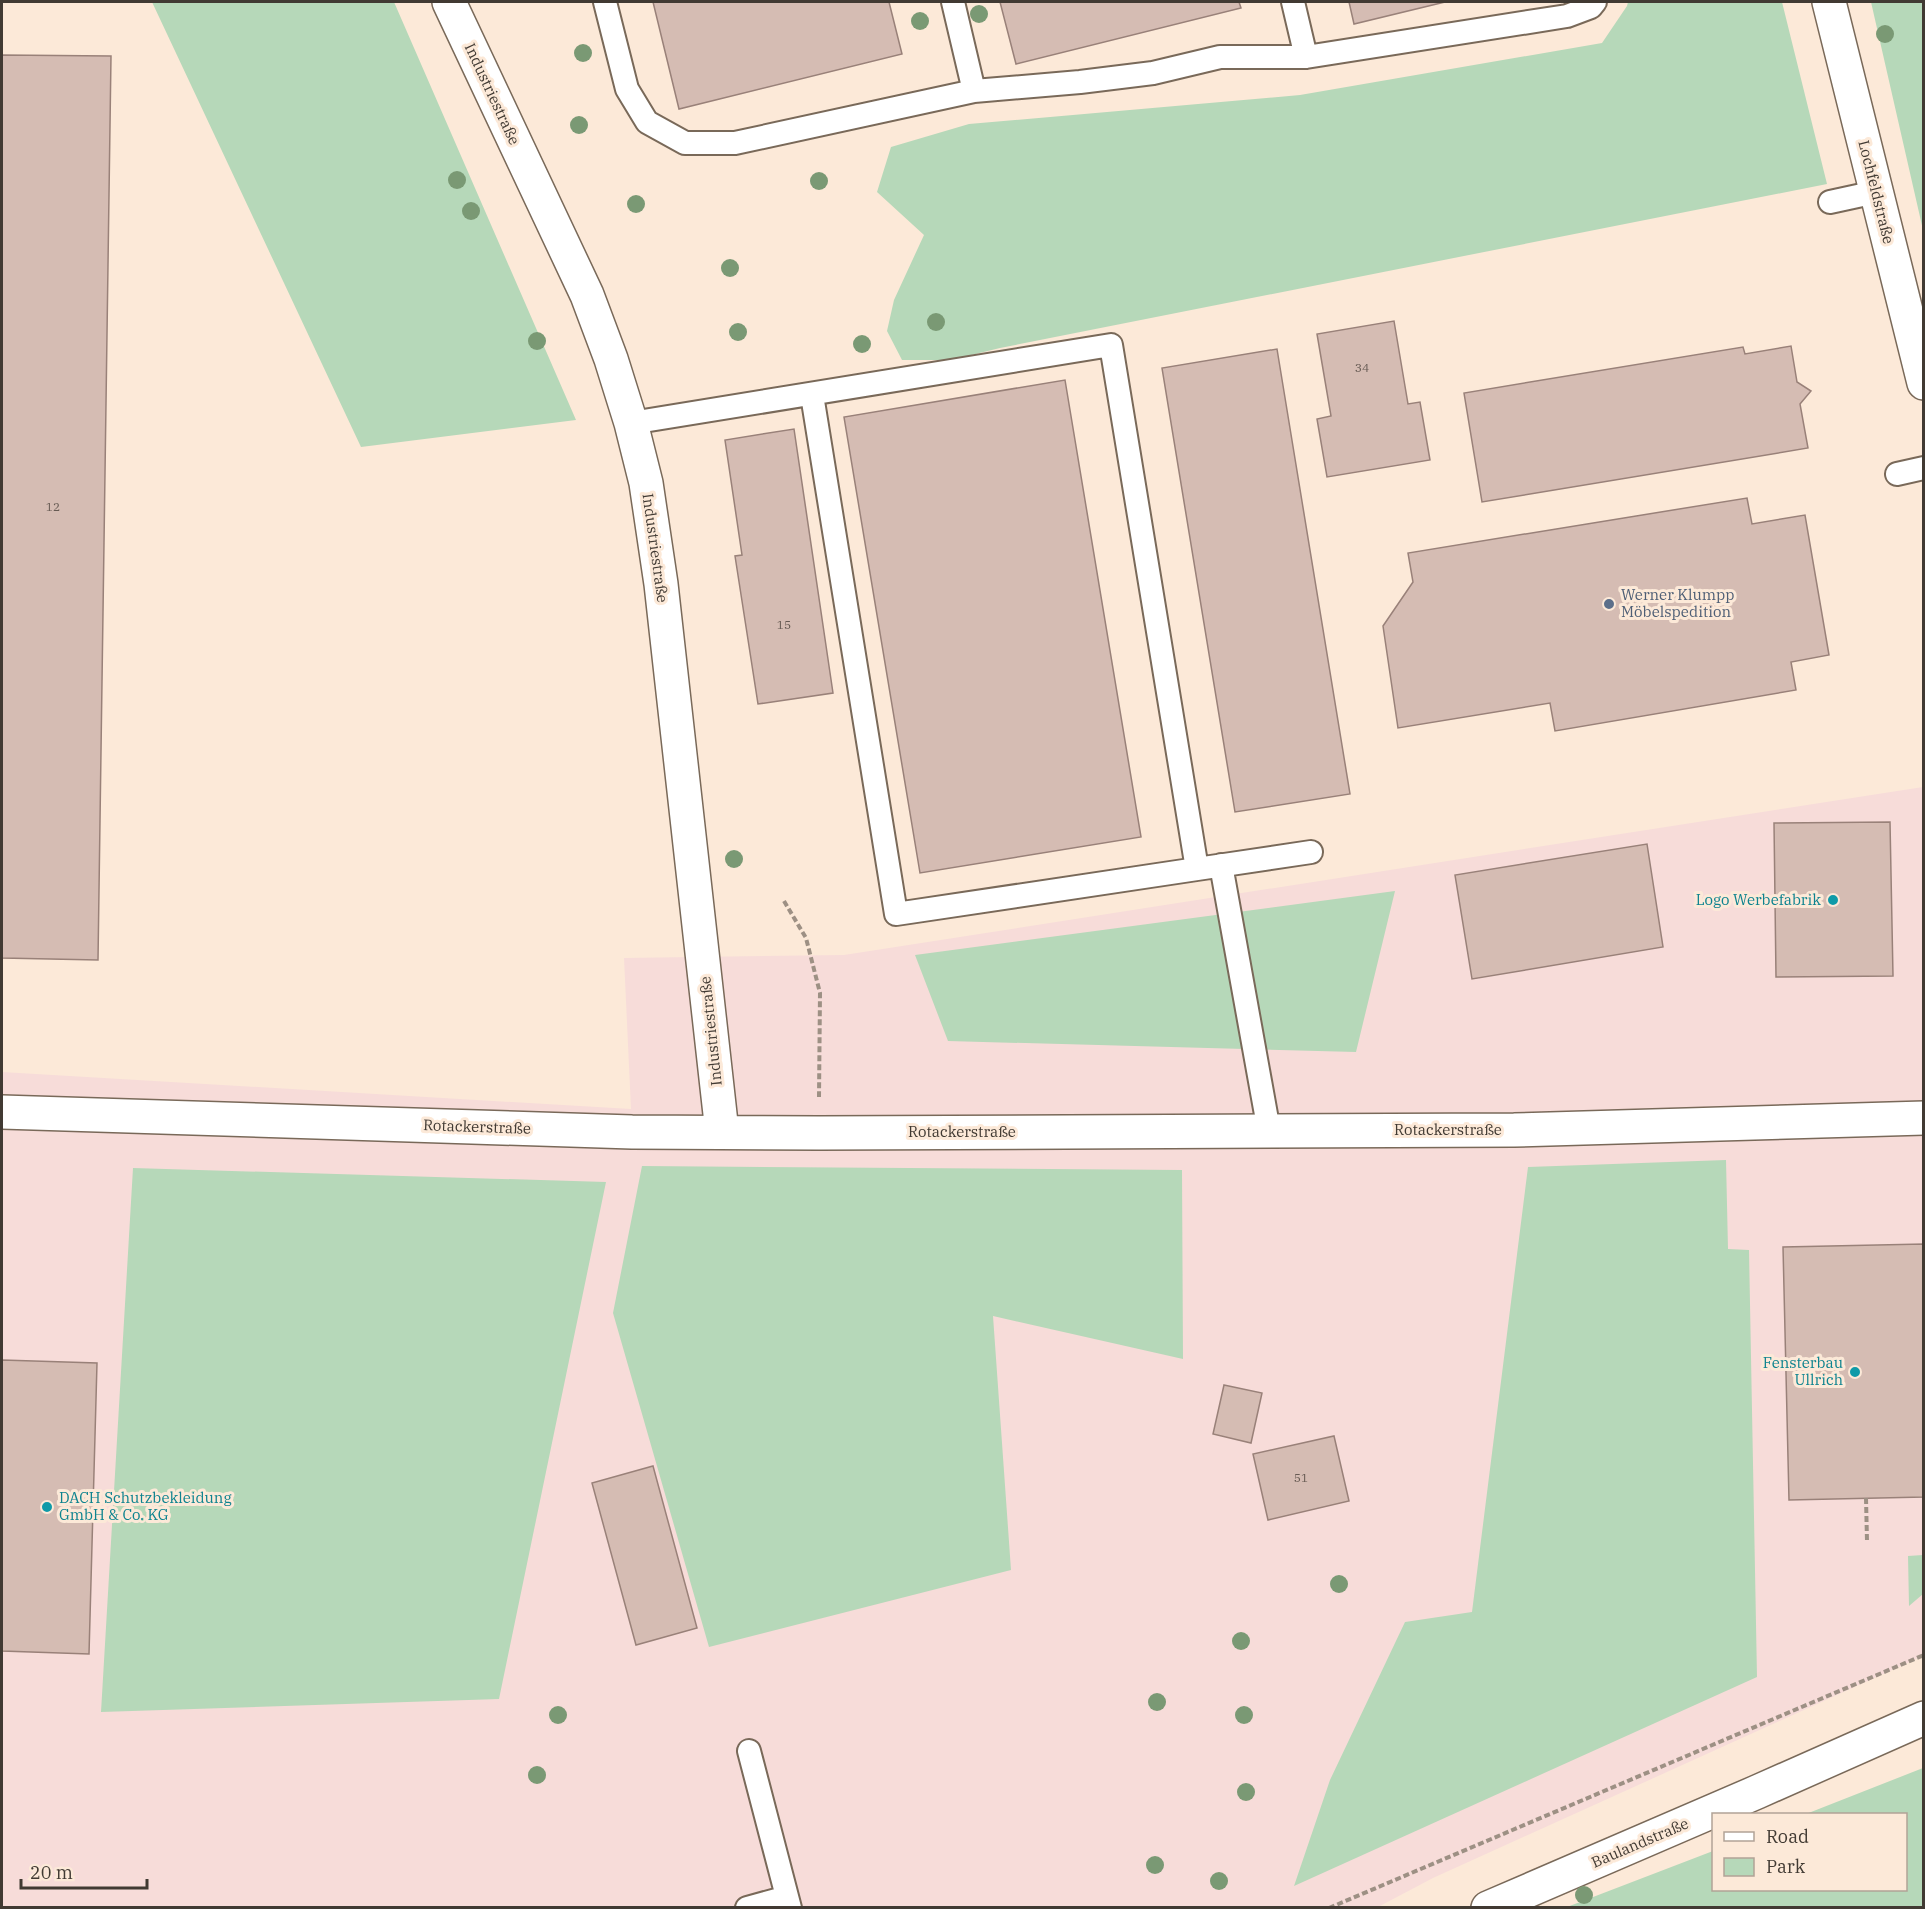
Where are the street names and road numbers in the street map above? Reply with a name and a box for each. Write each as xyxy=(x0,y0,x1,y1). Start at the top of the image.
street label: Industriestraße xyxy=(461,40,524,148)
street label: Lochfeldstraße xyxy=(1854,138,1899,246)
street label: Industriestraße xyxy=(638,492,673,604)
street label: Industriestraße xyxy=(695,975,726,1087)
street label: Rotackerstraße xyxy=(423,1115,531,1138)
street label: Rotackerstraße xyxy=(1394,1120,1502,1139)
street label: Rotackerstraße xyxy=(908,1122,1016,1141)
street label: Baulandstraße xyxy=(1588,1814,1691,1872)

